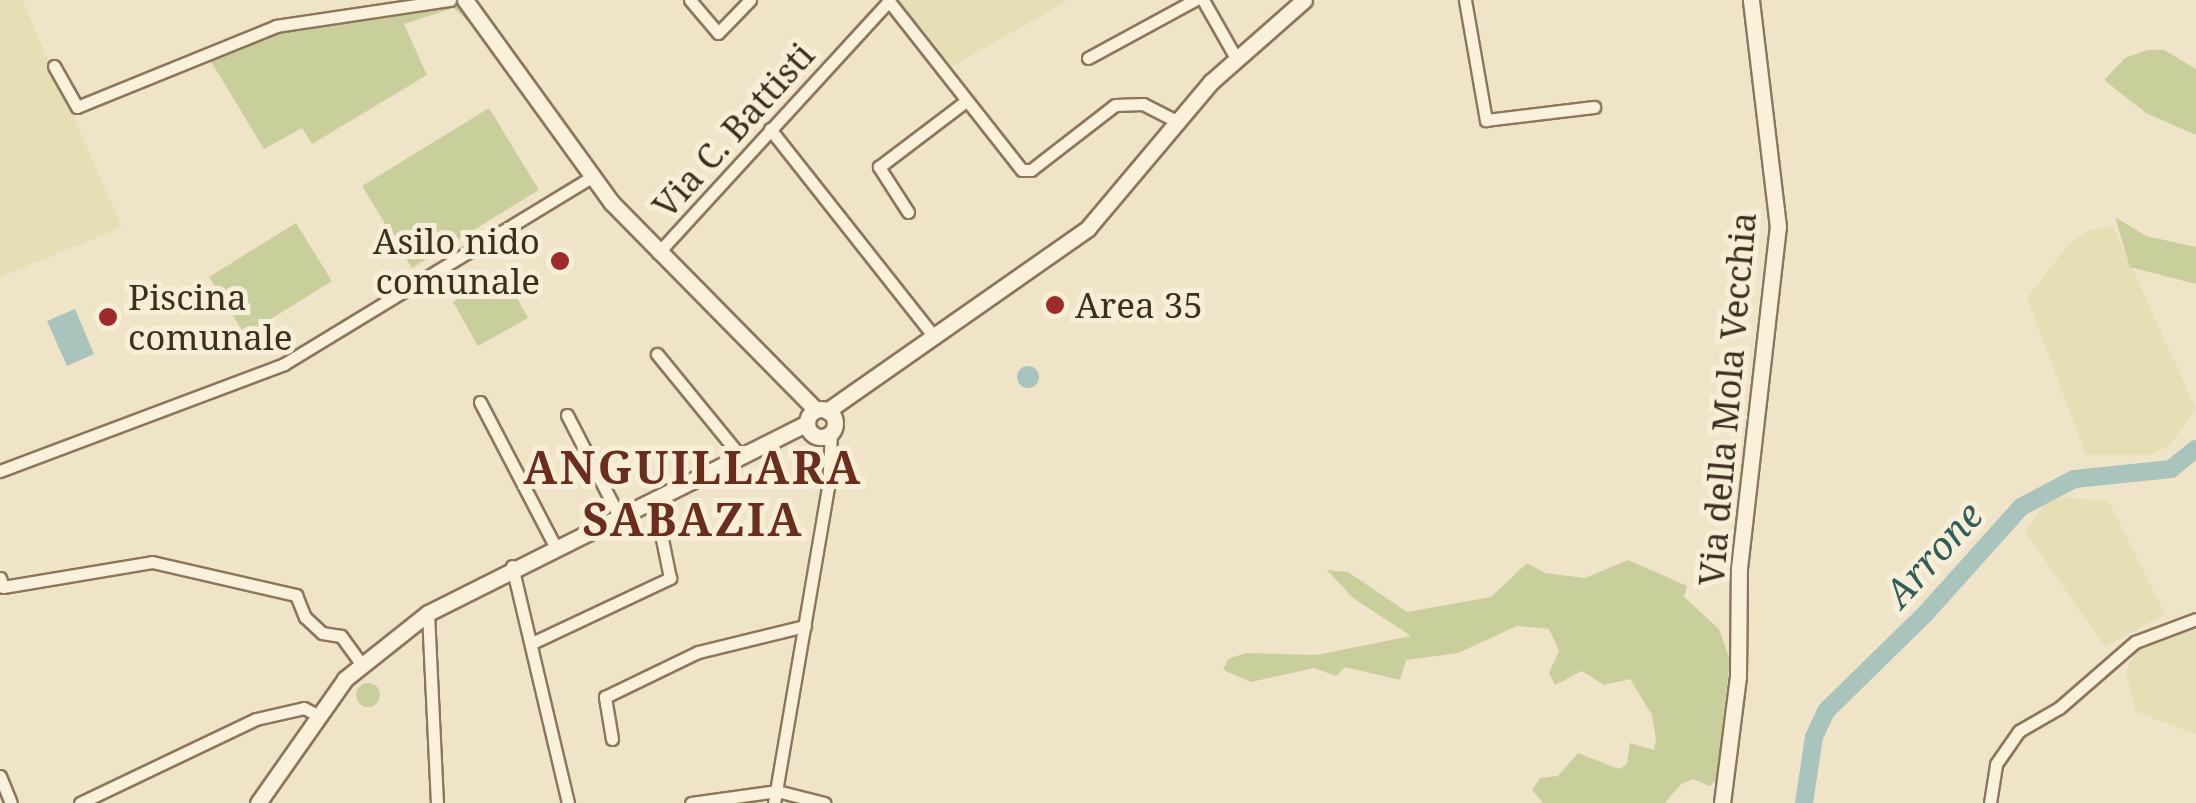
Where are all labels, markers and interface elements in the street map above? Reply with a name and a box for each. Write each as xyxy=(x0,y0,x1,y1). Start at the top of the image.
street label: Via C. Battisti xyxy=(644,34,822,226)
street label: Via della Mola Vecchia xyxy=(1690,210,1764,588)
place label: Asilo nido comunale xyxy=(373,220,540,302)
marker: Asilo nido comunale xyxy=(549,250,571,272)
place label: Piscina comunale xyxy=(128,276,293,358)
place label: Area 35 xyxy=(1075,284,1203,326)
marker: Area 35 xyxy=(1044,294,1066,316)
marker: Piscina comunale xyxy=(97,306,119,328)
district label: ANGUILLARA SABAZIA xyxy=(523,440,863,546)
water label: Arrone xyxy=(1874,492,1992,616)

